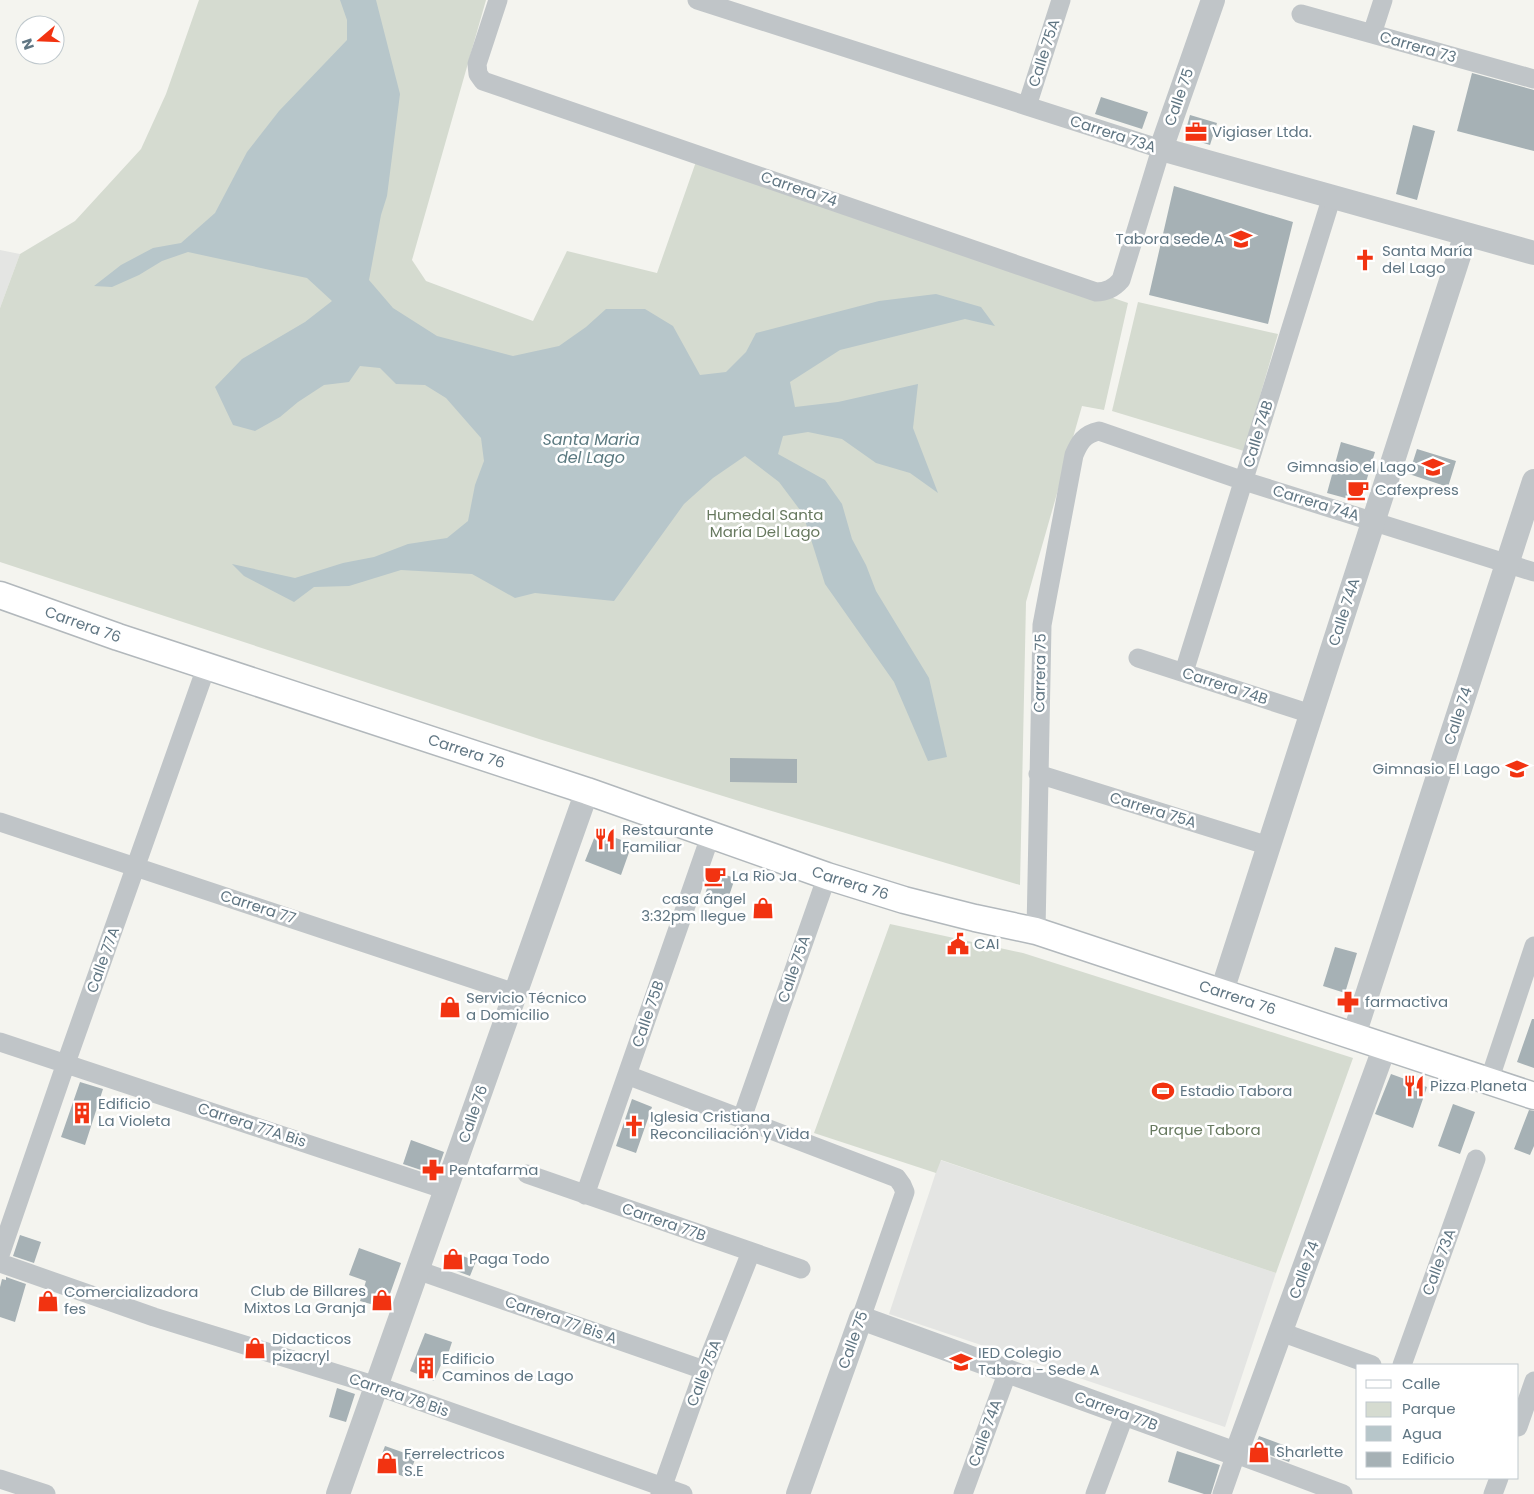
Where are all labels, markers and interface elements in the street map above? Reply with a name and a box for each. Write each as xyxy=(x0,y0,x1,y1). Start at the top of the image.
north arrow xyxy=(15,15,65,65)
street label: Calle 75A xyxy=(1023,16,1064,89)
street label: Carrera 73 xyxy=(1377,26,1459,67)
text: N xyxy=(17,36,39,52)
street label: Calle 75 xyxy=(1159,65,1198,129)
street label: Carrera 73A xyxy=(1068,110,1159,157)
office icon: Vigiaser Ltda. xyxy=(1183,119,1209,145)
place label: Vigiaser Ltda. xyxy=(1212,121,1312,142)
street label: Carrera 74 xyxy=(758,166,840,211)
school or university icon: Tabora sede A xyxy=(1228,226,1254,252)
place label: Tabora sede A xyxy=(1116,228,1224,249)
place label: Santa María del Lago xyxy=(1382,240,1473,278)
church icon: Santa María del Lago xyxy=(1352,247,1378,273)
street label: Calle 74B xyxy=(1237,398,1278,470)
water label: Santa Maria del Lago xyxy=(542,428,640,469)
school or university icon: Gimnasio el Lago xyxy=(1420,454,1446,480)
place label: Gimnasio el Lago xyxy=(1287,456,1416,477)
cafe icon: Cafexpress xyxy=(1345,477,1371,503)
street label: Carrera 74A xyxy=(1270,479,1362,526)
place label: Cafexpress xyxy=(1375,479,1459,500)
park label: Humedal Santa María Del Lago xyxy=(707,504,823,542)
street label: Calle 74A xyxy=(1323,575,1364,648)
street label: Carrera 76 xyxy=(42,601,124,647)
street label: Carrera 75 xyxy=(1028,633,1051,713)
street label: Carrera 74B xyxy=(1180,662,1271,709)
street label: Calle 74 xyxy=(1438,684,1477,748)
street label: Carrera 76 xyxy=(425,729,508,773)
school or university icon: Gimnasio El Lago xyxy=(1504,756,1530,782)
place label: Gimnasio El Lago xyxy=(1373,758,1500,779)
street label: Carrera 75A xyxy=(1107,786,1199,833)
place label: Restaurante Familiar xyxy=(622,819,714,857)
restaurant icon: Restaurante Familiar xyxy=(592,826,618,852)
street label: Carrera 76 xyxy=(809,860,892,905)
cafe icon: La Rio Ja xyxy=(702,863,728,889)
place label: La Rio Ja xyxy=(732,865,797,886)
street label: Carrera 77 xyxy=(218,884,299,929)
place label: casa ángel 3:32pm llegue xyxy=(641,888,746,926)
shop icon: casa ángel 3:32pm llegue xyxy=(750,895,776,921)
street label: Calle 77A xyxy=(81,924,124,996)
public building icon: CAI xyxy=(945,931,971,957)
street label: Calle 75A xyxy=(772,932,815,1005)
place label: CAI xyxy=(974,933,999,954)
street label: Carrera 76 xyxy=(1196,975,1279,1020)
street label: Calle 75B xyxy=(626,978,669,1050)
place label: Servicio Técnico a Domicilio xyxy=(466,987,587,1025)
pharmacy icon: farmactiva xyxy=(1335,989,1361,1015)
place label: farmactiva xyxy=(1365,991,1448,1012)
shop icon: Servicio Técnico a Domicilio xyxy=(437,994,463,1020)
restaurant icon: Pizza Planeta xyxy=(1401,1073,1427,1099)
place label: Pizza Planeta xyxy=(1430,1075,1527,1096)
sports icon: Estadio Tabora xyxy=(1150,1078,1176,1104)
place label: Estadio Tabora xyxy=(1180,1080,1292,1101)
street label: Calle 76 xyxy=(453,1082,492,1146)
place label: Edificio La Violeta xyxy=(98,1093,171,1131)
street label: Carrera 77A Bis xyxy=(195,1097,309,1152)
building icon: Edificio La Violeta xyxy=(69,1100,95,1126)
place label: Iglesia Cristiana Reconciliación y Vida xyxy=(650,1106,810,1144)
church icon: Iglesia Cristiana Reconciliación y Vida xyxy=(621,1113,647,1139)
park label: Parque Tabora xyxy=(1149,1119,1261,1140)
pharmacy icon: Pentafarma xyxy=(420,1157,446,1183)
place label: Pentafarma xyxy=(449,1159,538,1180)
street label: Carrera 77B xyxy=(619,1197,709,1246)
street label: Calle 73A xyxy=(1417,1226,1460,1298)
street label: Calle 74 xyxy=(1283,1238,1324,1302)
shop icon: Paga Todo xyxy=(440,1246,466,1272)
place label: Paga Todo xyxy=(469,1248,550,1269)
place label: Club de Billares Mixtos La Granja xyxy=(244,1280,366,1318)
place label: Comercializadora fes xyxy=(64,1281,198,1319)
shop icon: Club de Billares Mixtos La Granja xyxy=(369,1287,395,1313)
shop icon: Comercializadora fes xyxy=(35,1288,61,1314)
street label: Carrera 77 Bis A xyxy=(502,1291,620,1349)
street label: Calle 75 xyxy=(832,1308,873,1372)
place label: Didacticos pizacryl xyxy=(272,1328,352,1366)
shop icon: Didacticos pizacryl xyxy=(242,1335,268,1361)
street label: Calle 75A xyxy=(681,1336,726,1409)
place label: IED Colegio Tabora - Sede A xyxy=(978,1342,1100,1380)
place label: Edificio Caminos de Lago xyxy=(442,1348,574,1386)
school or university icon: IED Colegio Tabora - Sede A xyxy=(948,1349,974,1375)
building icon: Edificio Caminos de Lago xyxy=(413,1355,439,1381)
legend xyxy=(1356,1364,1519,1479)
street label: Carrera 78 Bis xyxy=(346,1368,452,1421)
text: Calle xyxy=(1402,1373,1440,1394)
street label: Carrera 77B xyxy=(1071,1386,1161,1435)
street label: Calle 74A xyxy=(963,1396,1006,1469)
text: Parque xyxy=(1402,1398,1455,1419)
text: Agua xyxy=(1402,1423,1442,1444)
shop icon: Sharlette xyxy=(1246,1439,1272,1465)
place label: Sharlette xyxy=(1276,1441,1343,1462)
place label: Ferrelectricos S.E xyxy=(404,1443,505,1481)
text: Edificio xyxy=(1402,1448,1455,1469)
shop icon: Ferrelectricos S.E xyxy=(374,1450,400,1476)

